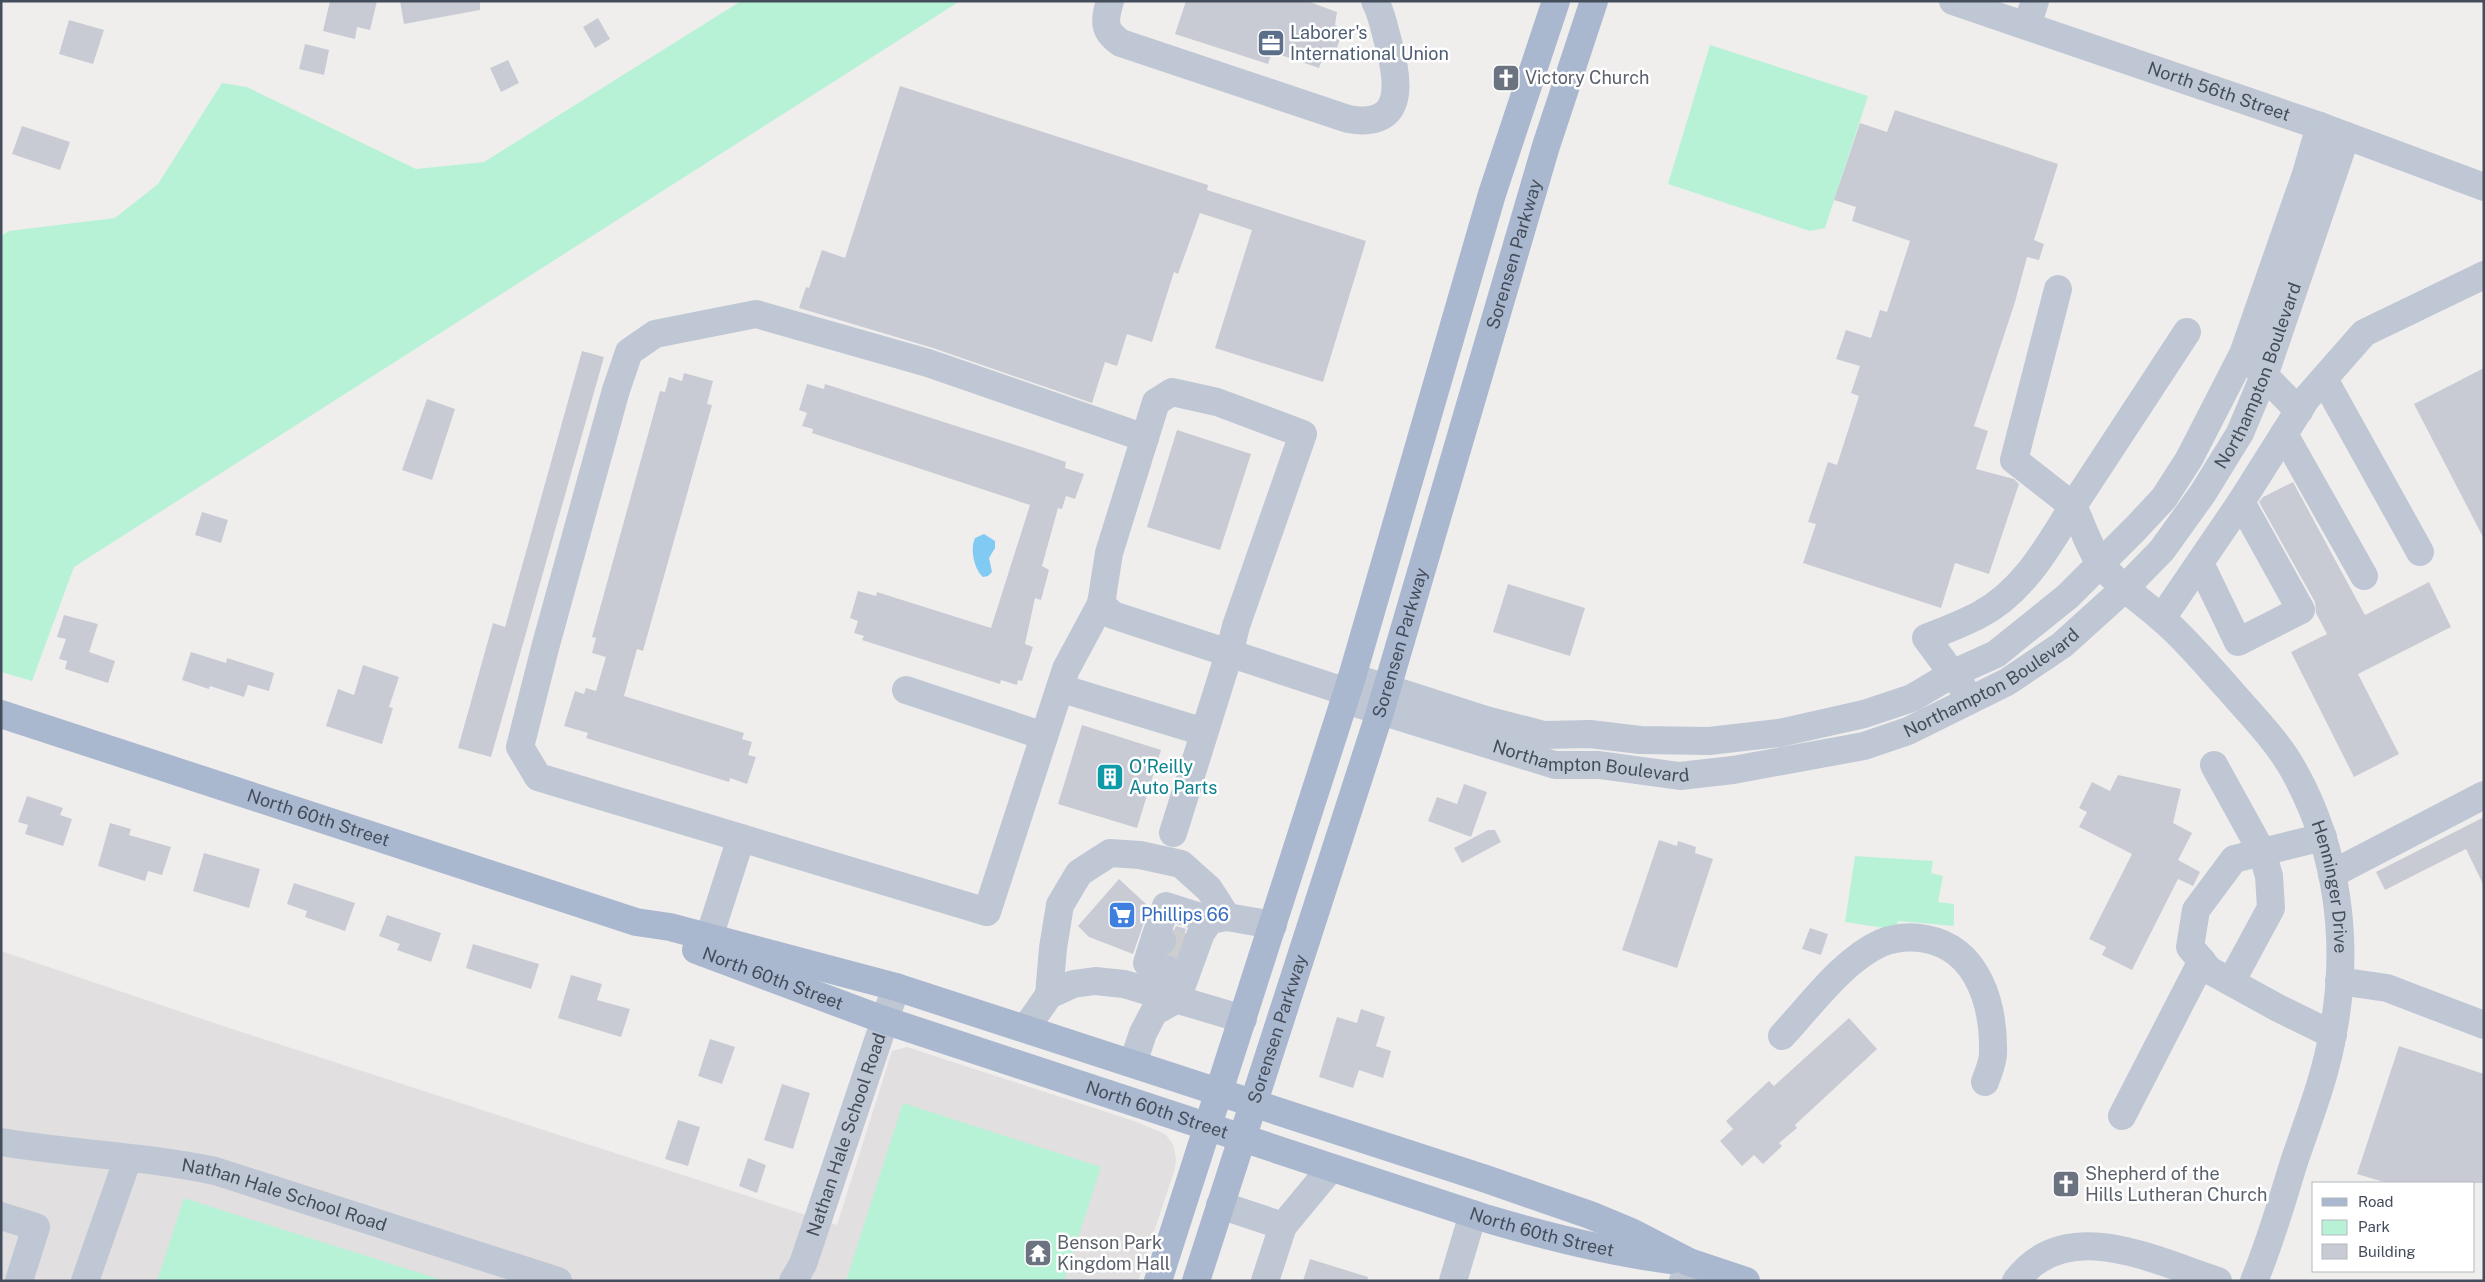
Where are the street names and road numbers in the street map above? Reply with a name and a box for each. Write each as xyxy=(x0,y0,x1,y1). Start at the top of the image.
street label: North 56th Street xyxy=(2145,57,2293,125)
street label: Sorensen Parkway xyxy=(1482,176,1546,332)
street label: Northampton Boulevard xyxy=(2210,280,2305,472)
street label: Sorensen Parkway xyxy=(1368,565,1432,720)
street label: Northampton Boulevard xyxy=(1900,624,2083,742)
street label: Northampton Boulevard xyxy=(1490,735,1690,786)
street label: North 60th Street xyxy=(245,784,393,851)
street label: Henninger Drive xyxy=(2307,817,2351,953)
street label: North 60th Street xyxy=(700,942,846,1014)
street label: Sorensen Parkway xyxy=(1243,951,1311,1106)
street label: Nathan Hale School Road xyxy=(802,1030,890,1239)
street label: North 60th Street xyxy=(1083,1076,1231,1143)
street label: Nathan Hale School Road xyxy=(180,1154,389,1235)
street label: North 60th Street xyxy=(1467,1203,1616,1261)

